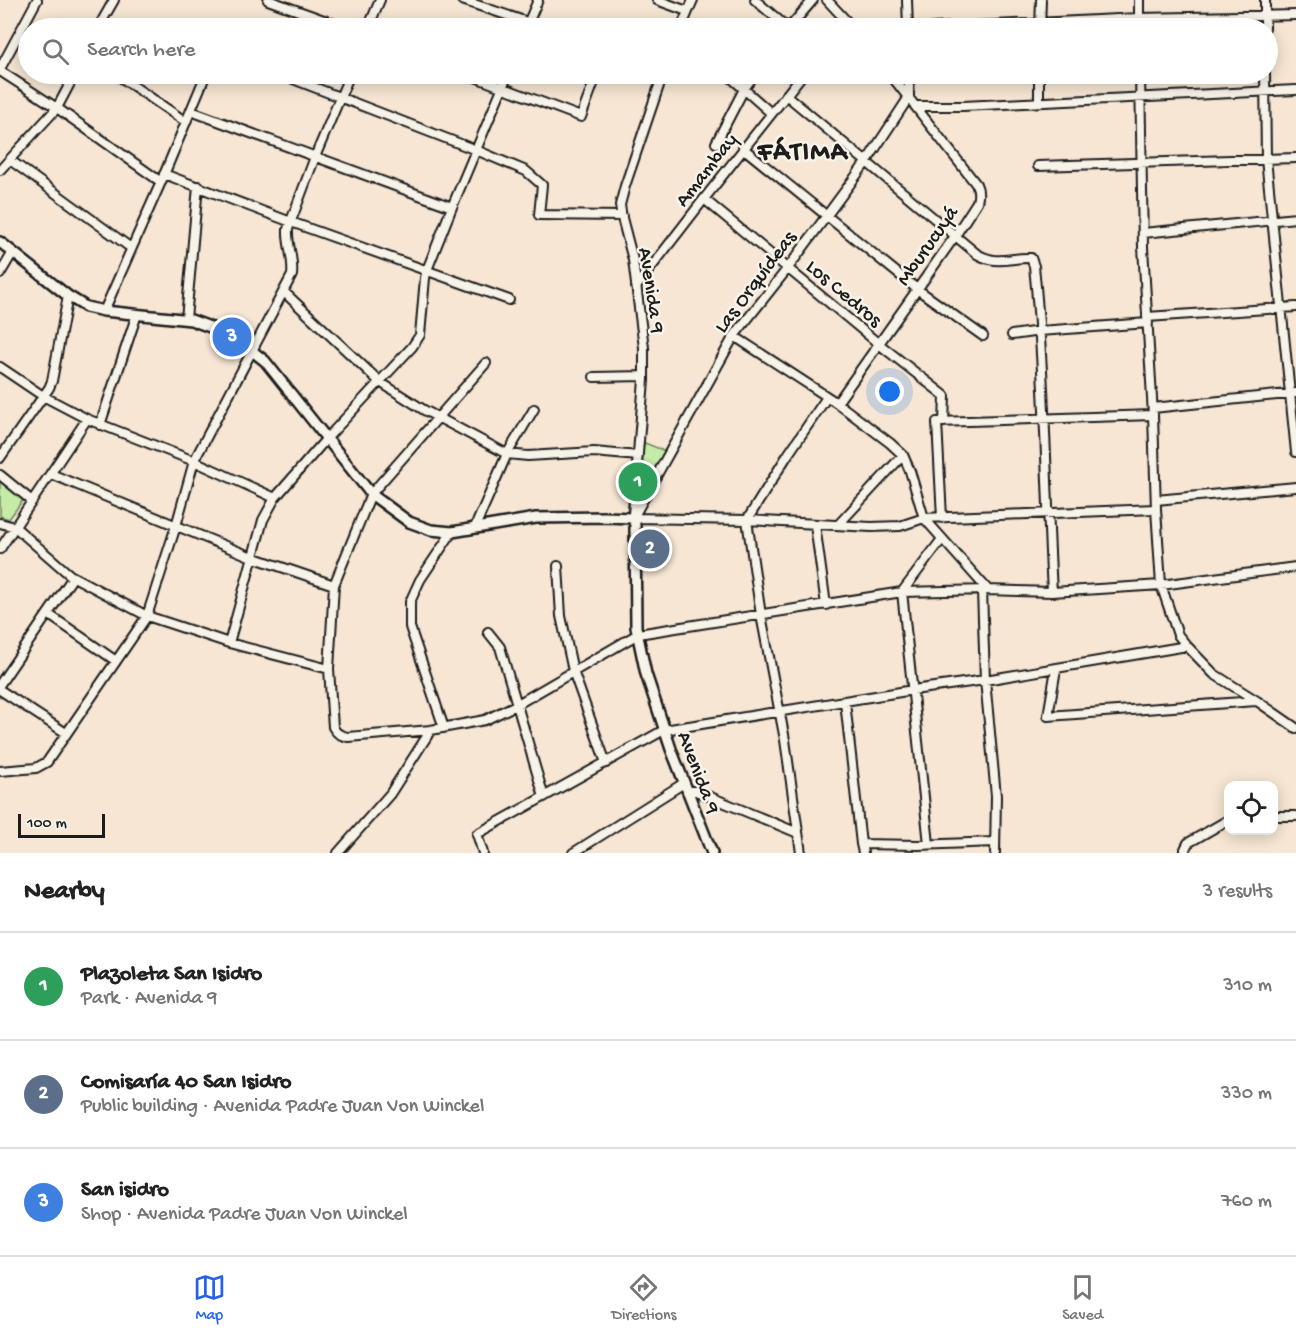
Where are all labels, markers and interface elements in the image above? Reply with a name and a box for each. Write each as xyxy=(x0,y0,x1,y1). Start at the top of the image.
search box xyxy=(18,18,1278,84)
icon: search xyxy=(39,35,72,68)
text: Search here xyxy=(87,38,195,64)
street label: Amambay xyxy=(671,129,744,213)
district label: FÁTIMA xyxy=(757,136,849,170)
street label: Mburucuyá xyxy=(892,201,966,292)
street label: Las Orquídeas xyxy=(710,226,804,339)
street label: Avenida 9 xyxy=(630,246,669,336)
street label: Los Cedros xyxy=(800,256,887,335)
pin: 3 xyxy=(212,314,252,360)
your location xyxy=(875,377,904,406)
pin: 1 xyxy=(618,460,658,504)
pin: 2 xyxy=(630,526,670,572)
street label: Avenida 9 xyxy=(670,728,724,819)
map controls xyxy=(1224,781,1278,835)
button: locate xyxy=(1224,781,1278,835)
scale bar xyxy=(18,811,105,838)
text: 100 m xyxy=(27,815,67,834)
text: Nearby xyxy=(24,877,105,908)
text: 3 results xyxy=(1203,881,1272,904)
text: Plazoleta San Isidro xyxy=(81,962,262,988)
text: 1 xyxy=(39,975,48,998)
text: 310 m xyxy=(1223,975,1272,998)
text: Park · Avenida 9 xyxy=(81,988,217,1011)
text: Comisaría 40 San Isidro xyxy=(81,1070,291,1096)
text: 2 xyxy=(39,1083,48,1106)
text: 330 m xyxy=(1221,1083,1272,1106)
text: Public building · Avenida Padre Juan Von Winckel xyxy=(81,1096,484,1119)
text: San isidro xyxy=(81,1178,169,1204)
text: 3 xyxy=(38,1191,49,1214)
text: 760 m xyxy=(1221,1191,1272,1214)
text: Shop · Avenida Padre Juan Von Winckel xyxy=(81,1204,408,1227)
tab: Map xyxy=(193,1271,226,1326)
tab: Directions xyxy=(611,1271,677,1326)
tab: Saved xyxy=(1062,1271,1103,1326)

